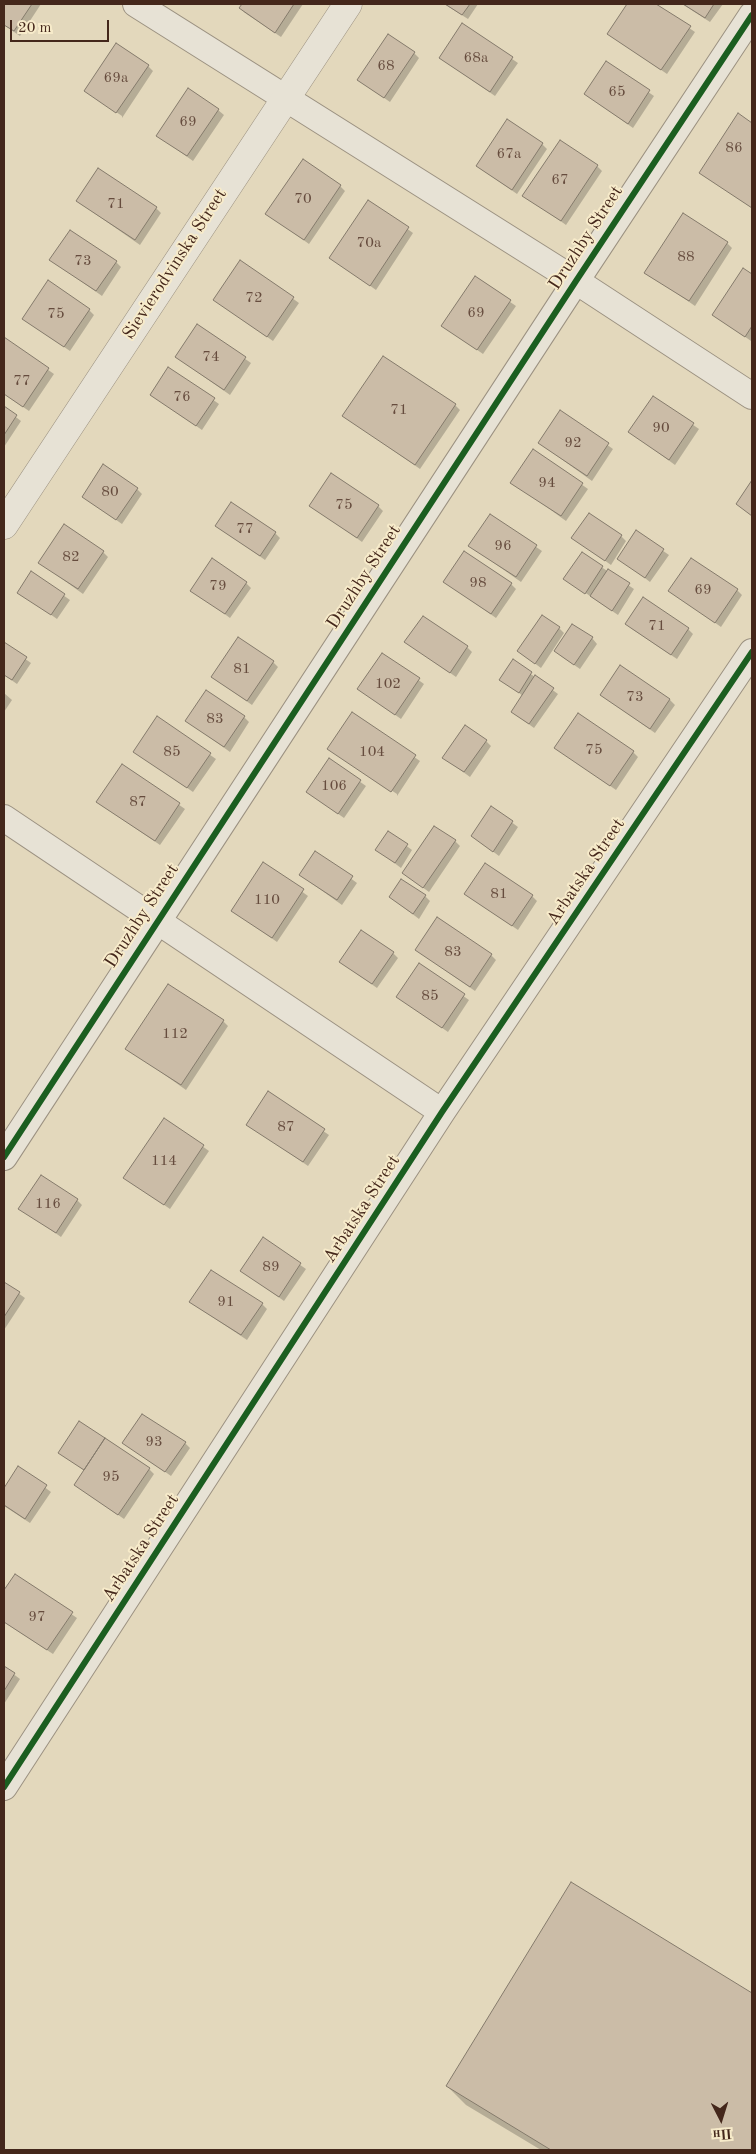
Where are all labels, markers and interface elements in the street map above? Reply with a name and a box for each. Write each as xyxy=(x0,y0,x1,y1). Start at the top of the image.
scale bar xyxy=(12,10,111,42)
text: 20 m xyxy=(18,21,52,36)
house number: 68а xyxy=(464,49,488,67)
house number: 68 xyxy=(377,57,395,75)
house number: 69а xyxy=(104,69,128,87)
house number: 65 xyxy=(608,83,626,101)
house number: 69 xyxy=(179,113,197,131)
house number: 86 xyxy=(725,139,743,157)
house number: 67а xyxy=(497,145,521,163)
house number: 67 xyxy=(551,171,569,189)
street label: Druzhby Street xyxy=(544,182,628,294)
street label: Sievierodvinska Street xyxy=(118,184,232,344)
house number: 70 xyxy=(294,190,312,208)
house number: 71 xyxy=(107,195,125,213)
house number: 70а xyxy=(357,234,381,252)
house number: 88 xyxy=(677,248,695,266)
house number: 73 xyxy=(74,252,92,270)
house number: 72 xyxy=(245,289,263,307)
house number: 69 xyxy=(467,304,485,322)
house number: 75 xyxy=(47,305,65,323)
house number: 74 xyxy=(202,348,220,366)
house number: 77 xyxy=(13,372,31,390)
house number: 76 xyxy=(173,388,191,406)
house number: 71 xyxy=(390,401,408,419)
house number: 90 xyxy=(652,419,670,437)
house number: 92 xyxy=(564,434,582,452)
house number: 94 xyxy=(538,474,556,492)
house number: 80 xyxy=(101,483,119,501)
house number: 75 xyxy=(335,496,353,514)
house number: 77 xyxy=(236,520,254,538)
street label: Druzhby Street xyxy=(322,521,406,633)
house number: 96 xyxy=(494,537,512,555)
house number: 82 xyxy=(62,548,80,566)
house number: 98 xyxy=(469,574,487,592)
house number: 79 xyxy=(209,577,227,595)
house number: 69 xyxy=(694,581,712,599)
house number: 71 xyxy=(648,617,666,635)
house number: 81 xyxy=(233,660,251,678)
house number: 102 xyxy=(375,675,401,693)
house number: 73 xyxy=(626,688,644,706)
house number: 83 xyxy=(206,710,224,728)
house number: 75 xyxy=(585,741,603,759)
house number: 85 xyxy=(163,743,181,761)
house number: 104 xyxy=(359,743,385,761)
house number: 106 xyxy=(321,777,347,795)
house number: 87 xyxy=(129,793,147,811)
street label: Arbatska Street xyxy=(542,814,630,930)
street label: Druzhby Street xyxy=(100,860,184,972)
house number: 81 xyxy=(490,885,508,903)
house number: 110 xyxy=(254,891,280,909)
house number: 83 xyxy=(444,943,462,961)
house number: 85 xyxy=(421,987,439,1005)
house number: 112 xyxy=(162,1025,188,1043)
house number: 87 xyxy=(277,1118,295,1136)
street label: Arbatska Street xyxy=(319,1151,405,1267)
house number: 114 xyxy=(151,1152,177,1170)
house number: 116 xyxy=(35,1195,61,1213)
house number: 89 xyxy=(262,1258,280,1276)
house number: 91 xyxy=(217,1293,235,1311)
house number: 93 xyxy=(145,1433,163,1451)
house number: 95 xyxy=(102,1468,120,1486)
street label: Arbatska Street xyxy=(98,1490,184,1606)
house number: 97 xyxy=(28,1608,46,1626)
north arrow xyxy=(696,2094,746,2144)
text: Пн xyxy=(712,2126,733,2142)

